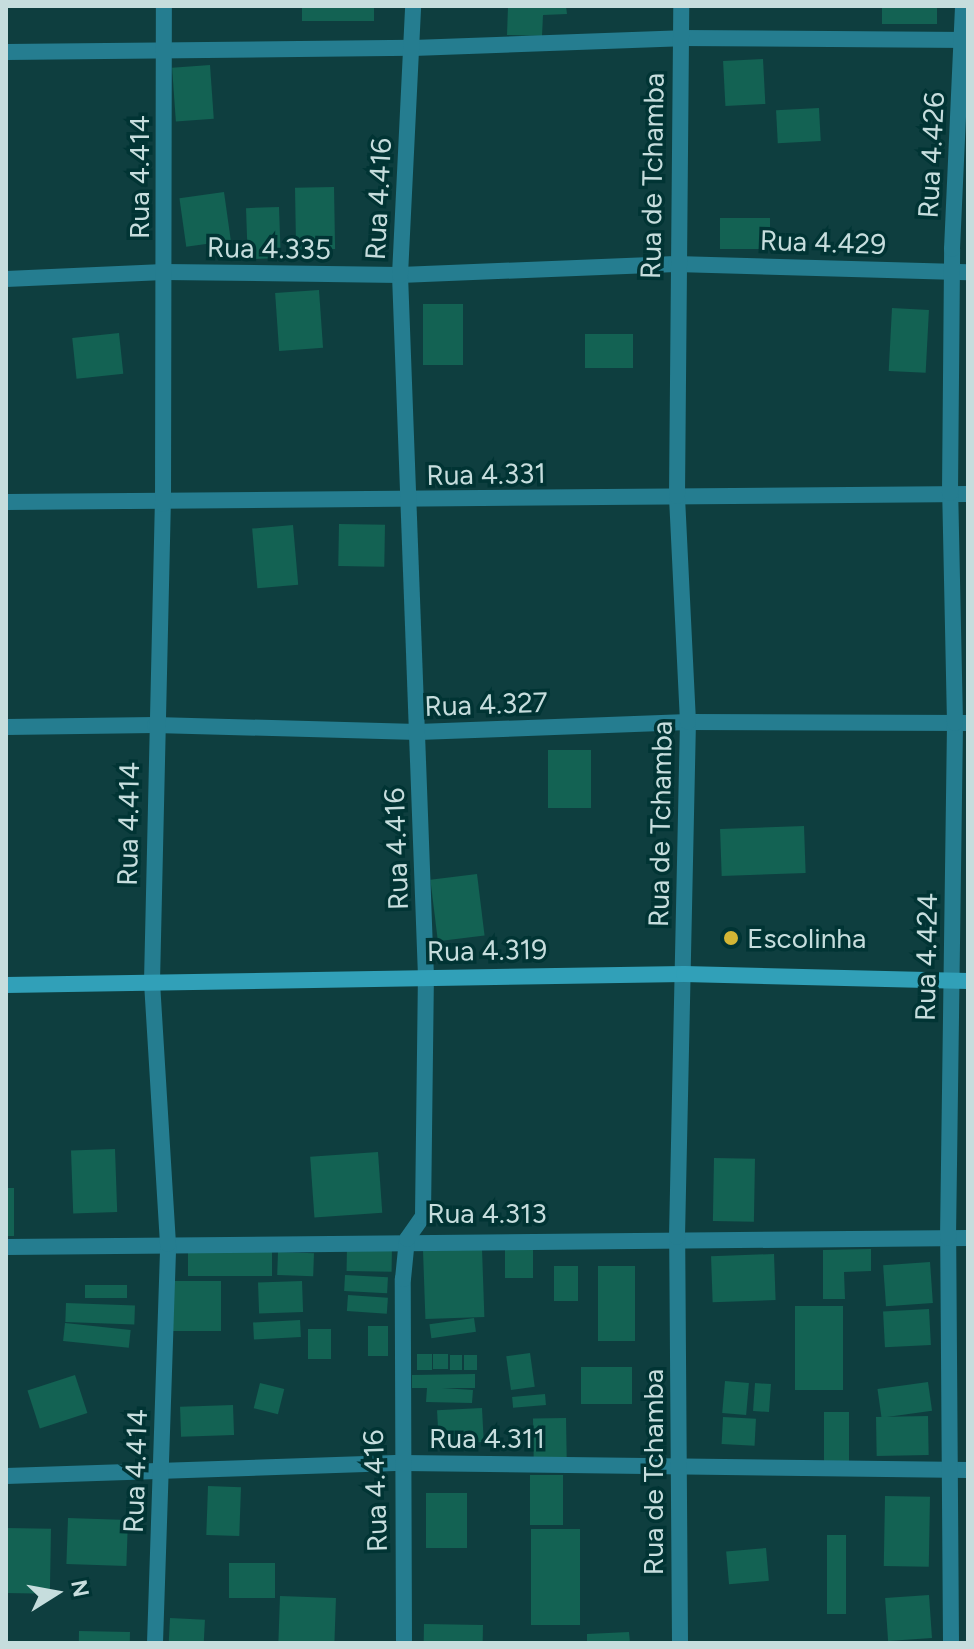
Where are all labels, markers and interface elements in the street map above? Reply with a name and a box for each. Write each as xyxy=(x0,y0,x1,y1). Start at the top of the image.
street label: Rua de Tchamba xyxy=(633,73,671,279)
street label: Rua 4.426 xyxy=(911,91,951,219)
street label: Rua 4.414 xyxy=(122,115,156,239)
street label: Rua 4.416 xyxy=(358,137,398,261)
street label: Rua 4.429 xyxy=(759,223,887,261)
street label: Rua 4.335 xyxy=(207,230,331,266)
street label: Rua 4.331 xyxy=(426,456,546,492)
street label: Rua 4.327 xyxy=(424,685,548,723)
street label: Rua de Tchamba xyxy=(641,721,679,927)
street label: Rua 4.414 xyxy=(110,762,146,886)
street label: Rua 4.416 xyxy=(377,787,415,911)
street label: Rua 4.424 xyxy=(908,893,944,1021)
place label: Escolinha xyxy=(747,921,866,955)
marker: Escolinha xyxy=(722,929,740,947)
street label: Rua 4.319 xyxy=(427,932,547,968)
street label: Rua 4.313 xyxy=(427,1196,547,1230)
street label: Rua de Tchamba xyxy=(636,1369,670,1575)
street label: Rua 4.414 xyxy=(116,1409,154,1533)
street label: Rua 4.311 xyxy=(429,1421,545,1455)
street label: Rua 4.416 xyxy=(356,1429,394,1553)
north arrow xyxy=(16,1553,96,1633)
text: N xyxy=(65,1577,95,1599)

